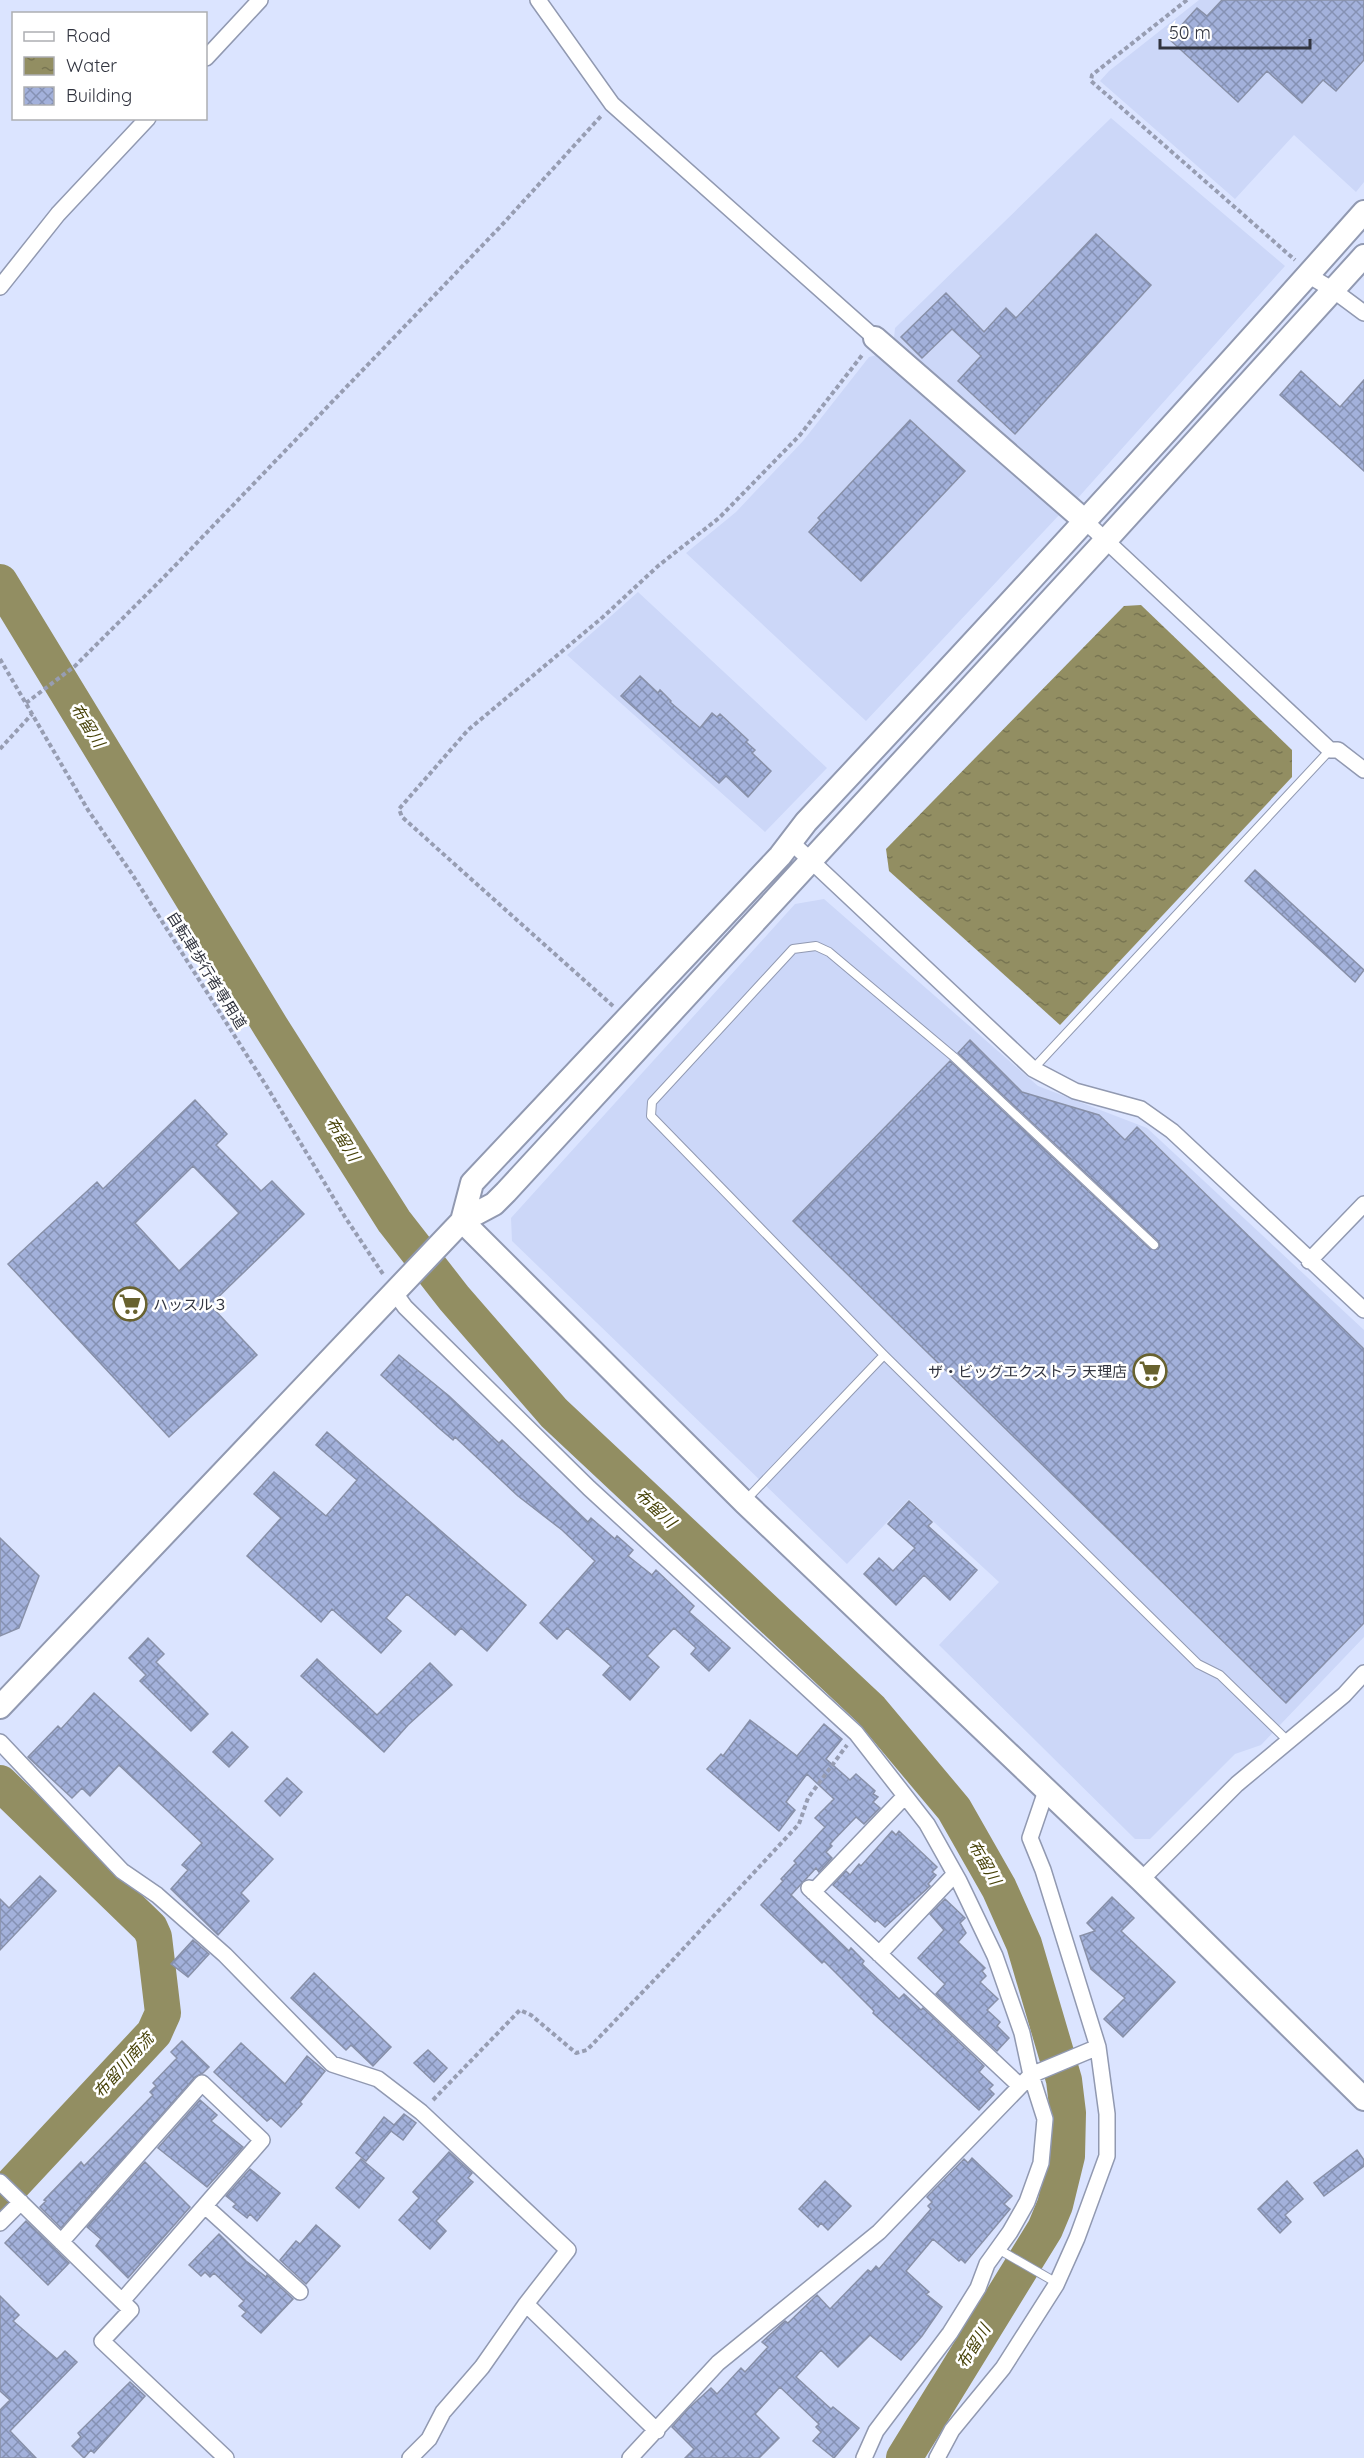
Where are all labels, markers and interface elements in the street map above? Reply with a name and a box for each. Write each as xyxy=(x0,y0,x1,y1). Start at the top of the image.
legend xyxy=(12,12,207,120)
scale bar xyxy=(1160,12,1310,50)
text: 50 m xyxy=(1169,21,1211,44)
text: Road xyxy=(66,24,111,47)
text: Water xyxy=(66,54,117,77)
text: Building xyxy=(66,84,132,107)
water label: 布留川 xyxy=(67,699,110,752)
street label: 自転車歩行者専用道 xyxy=(163,908,251,1032)
water label: 布留川 xyxy=(322,1113,365,1166)
supermarket icon: ハッスル３ xyxy=(112,1286,148,1322)
place label: ハッスル３ xyxy=(153,1295,228,1314)
supermarket icon: ザ・ビッグエクストラ 天理店 xyxy=(1132,1353,1168,1389)
place label: ザ・ビッグエクストラ 天理店 xyxy=(928,1362,1127,1381)
water label: 布留川 xyxy=(632,1484,682,1533)
water label: 布留川 xyxy=(964,1836,1007,1890)
water label: 布留川南流 xyxy=(89,2026,159,2101)
water label: 布留川 xyxy=(952,2319,995,2372)

